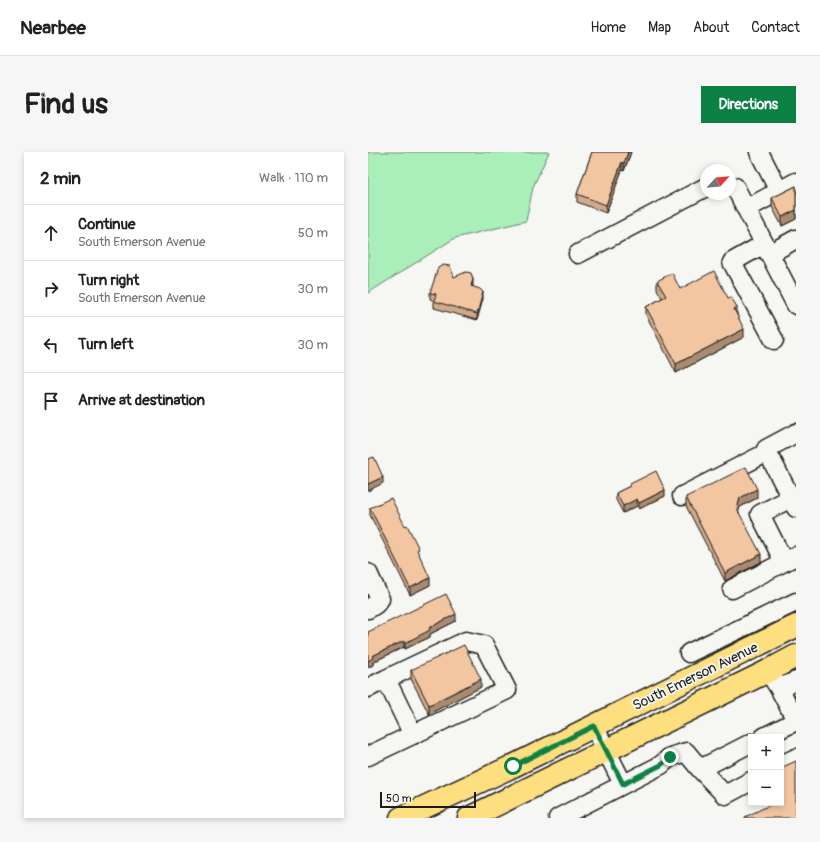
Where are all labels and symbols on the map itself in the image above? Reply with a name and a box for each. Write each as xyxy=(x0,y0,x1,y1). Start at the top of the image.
north arrow xyxy=(700,164,736,200)
street label: South Emerson Avenue xyxy=(630,639,761,714)
route end xyxy=(661,748,679,766)
route start xyxy=(504,757,522,775)
scale bar xyxy=(380,790,476,809)

